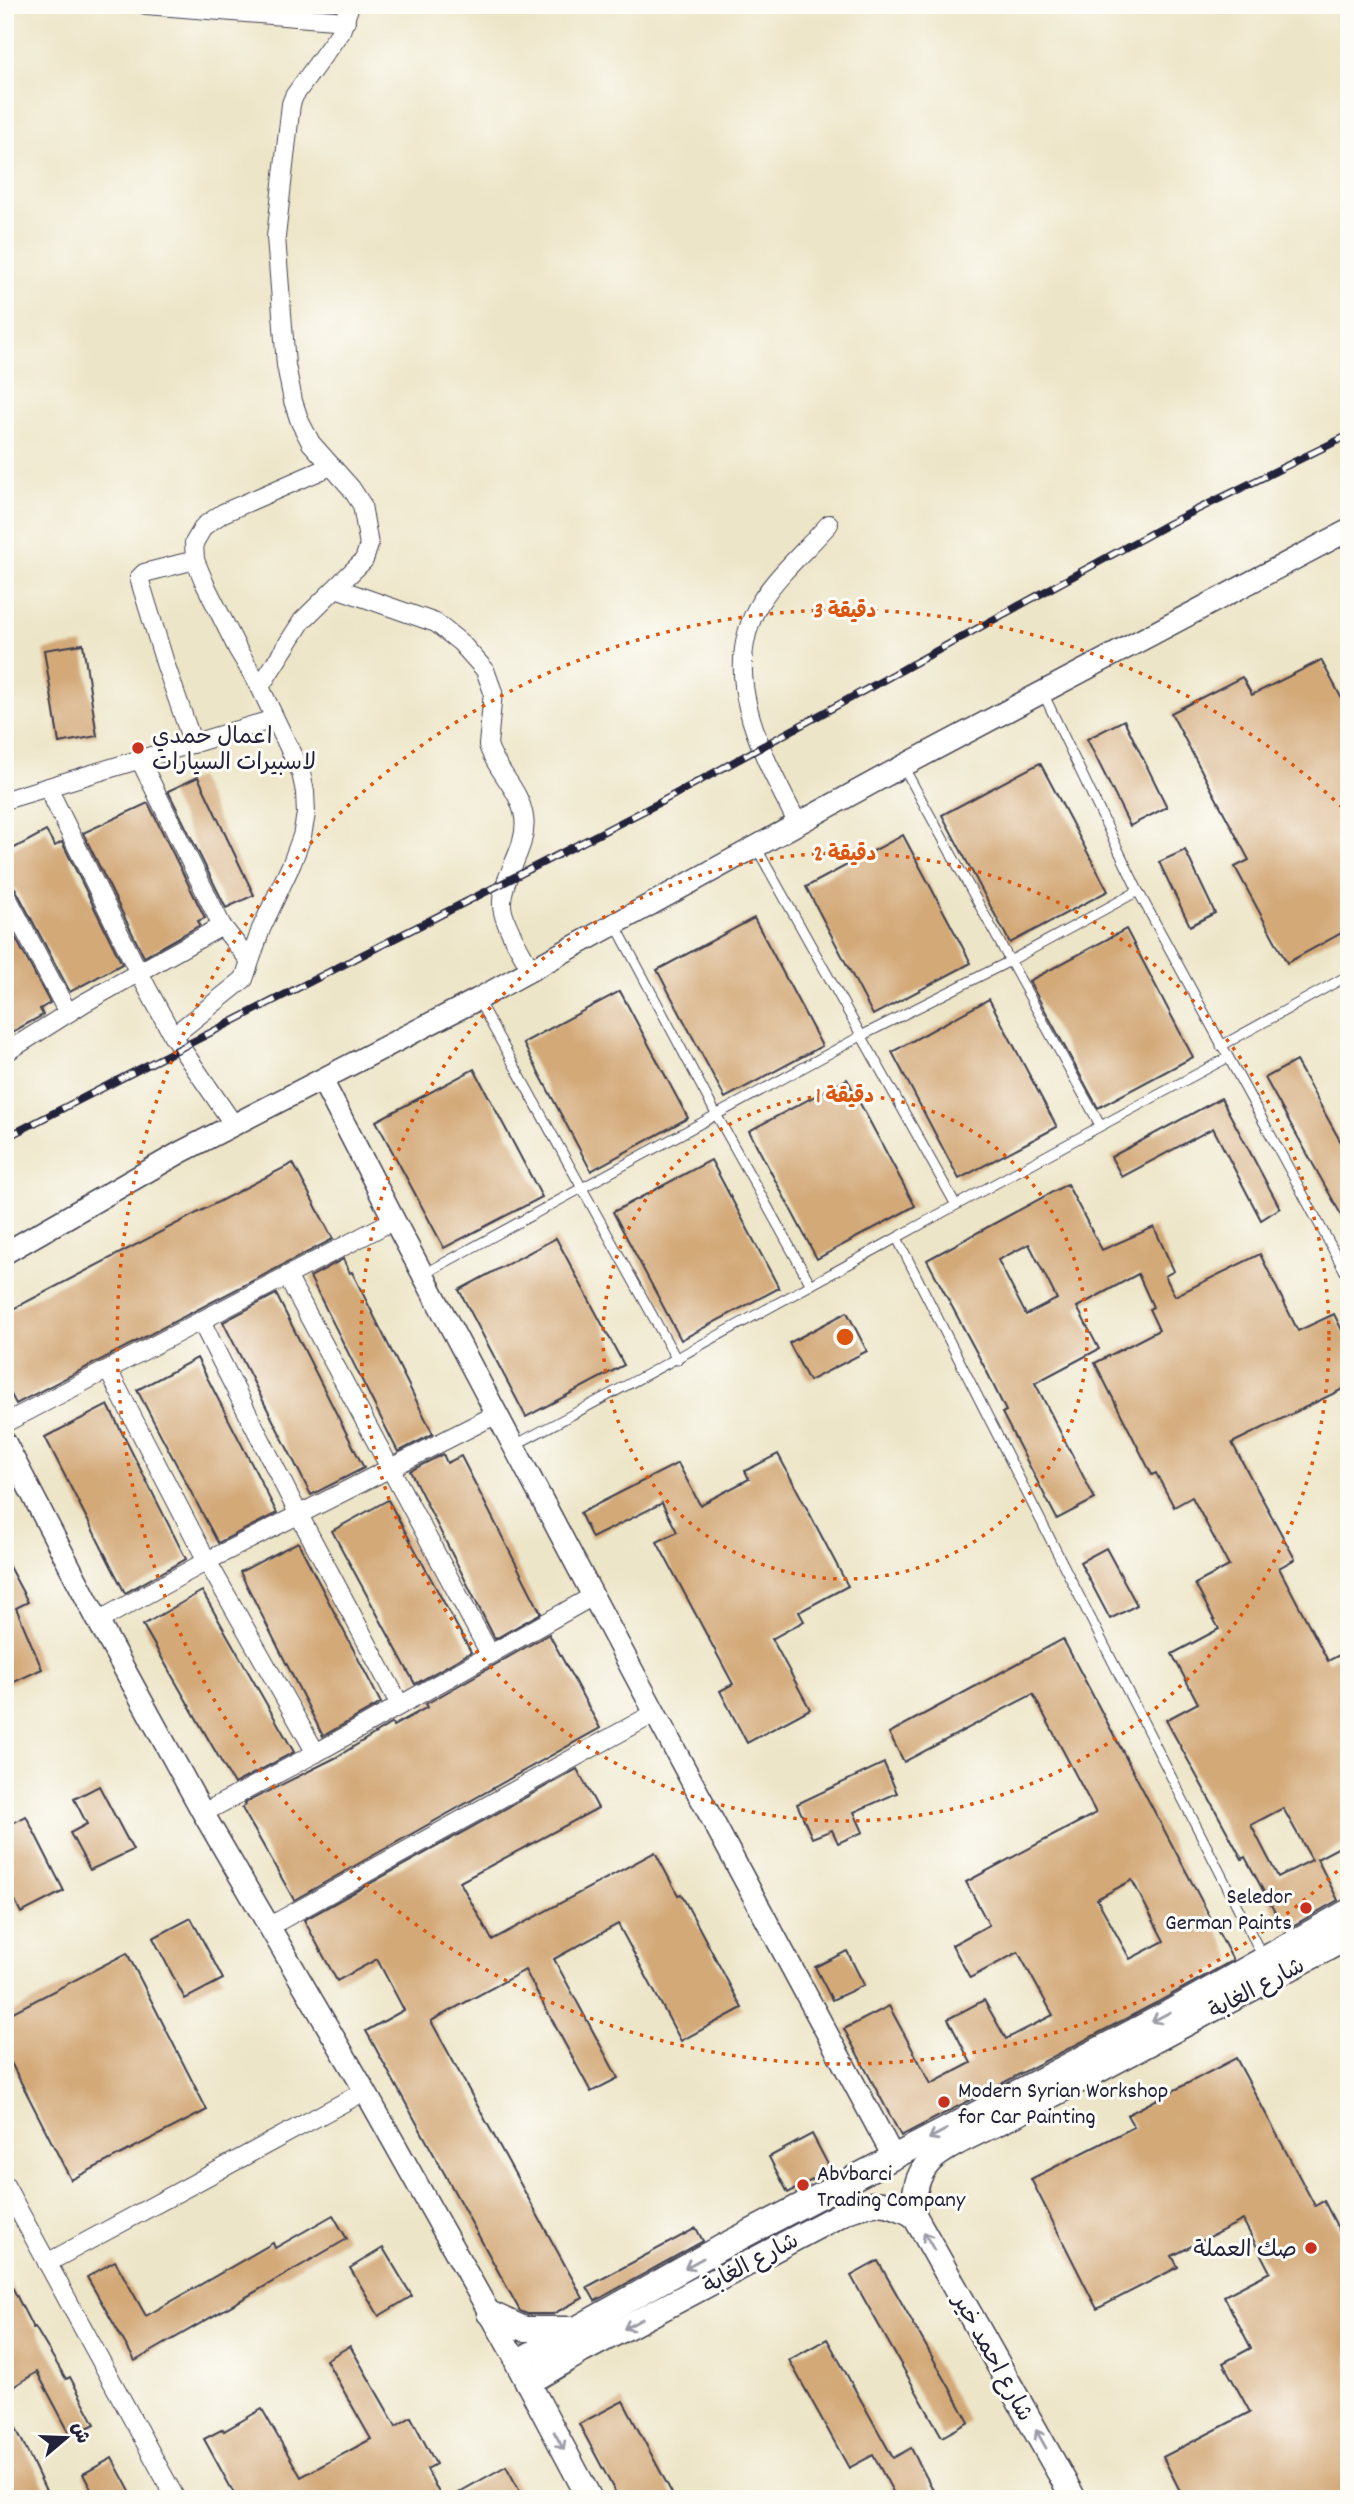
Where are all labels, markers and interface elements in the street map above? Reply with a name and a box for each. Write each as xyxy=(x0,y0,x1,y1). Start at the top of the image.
text: 3 دقيقة xyxy=(814,598,876,628)
place label: اعمال حمدي لاسبيرات السيارات xyxy=(152,722,316,781)
marker: اعمال حمدي لاسبيرات السيارات xyxy=(130,740,146,756)
text: 2 دقيقة xyxy=(814,841,876,871)
text: 1 دقيقة xyxy=(816,1083,874,1113)
centre of rings xyxy=(833,1325,857,1349)
place label: Seledor German Paints xyxy=(1165,1882,1292,1941)
marker: Seledor German Paints xyxy=(1298,1900,1314,1916)
street label: شارع الغابة xyxy=(1204,1951,1311,2029)
one-way arrow xyxy=(1151,2010,1172,2024)
place label: Modern Syrian Workshop for Car Painting xyxy=(958,2076,1168,2135)
marker: Modern Syrian Workshop for Car Painting xyxy=(936,2094,952,2110)
one-way arrow xyxy=(928,2128,949,2141)
place label: Abvbarci Trading Company xyxy=(817,2159,966,2218)
marker: Abvbarci Trading Company xyxy=(795,2177,811,2193)
street label: شارع الغابة xyxy=(698,2226,805,2304)
one-way arrow xyxy=(922,2232,936,2252)
place label: صك العملة xyxy=(1194,2235,1297,2268)
marker: صك العملة xyxy=(1303,2240,1319,2256)
one-way arrow xyxy=(684,2257,704,2271)
street label: شارع احمد خير xyxy=(941,2287,1039,2428)
one-way arrow xyxy=(623,2318,644,2331)
north arrow xyxy=(32,2402,102,2472)
text: ش xyxy=(63,2419,95,2448)
one-way arrow xyxy=(553,2430,566,2451)
one-way arrow xyxy=(1034,2430,1048,2450)

